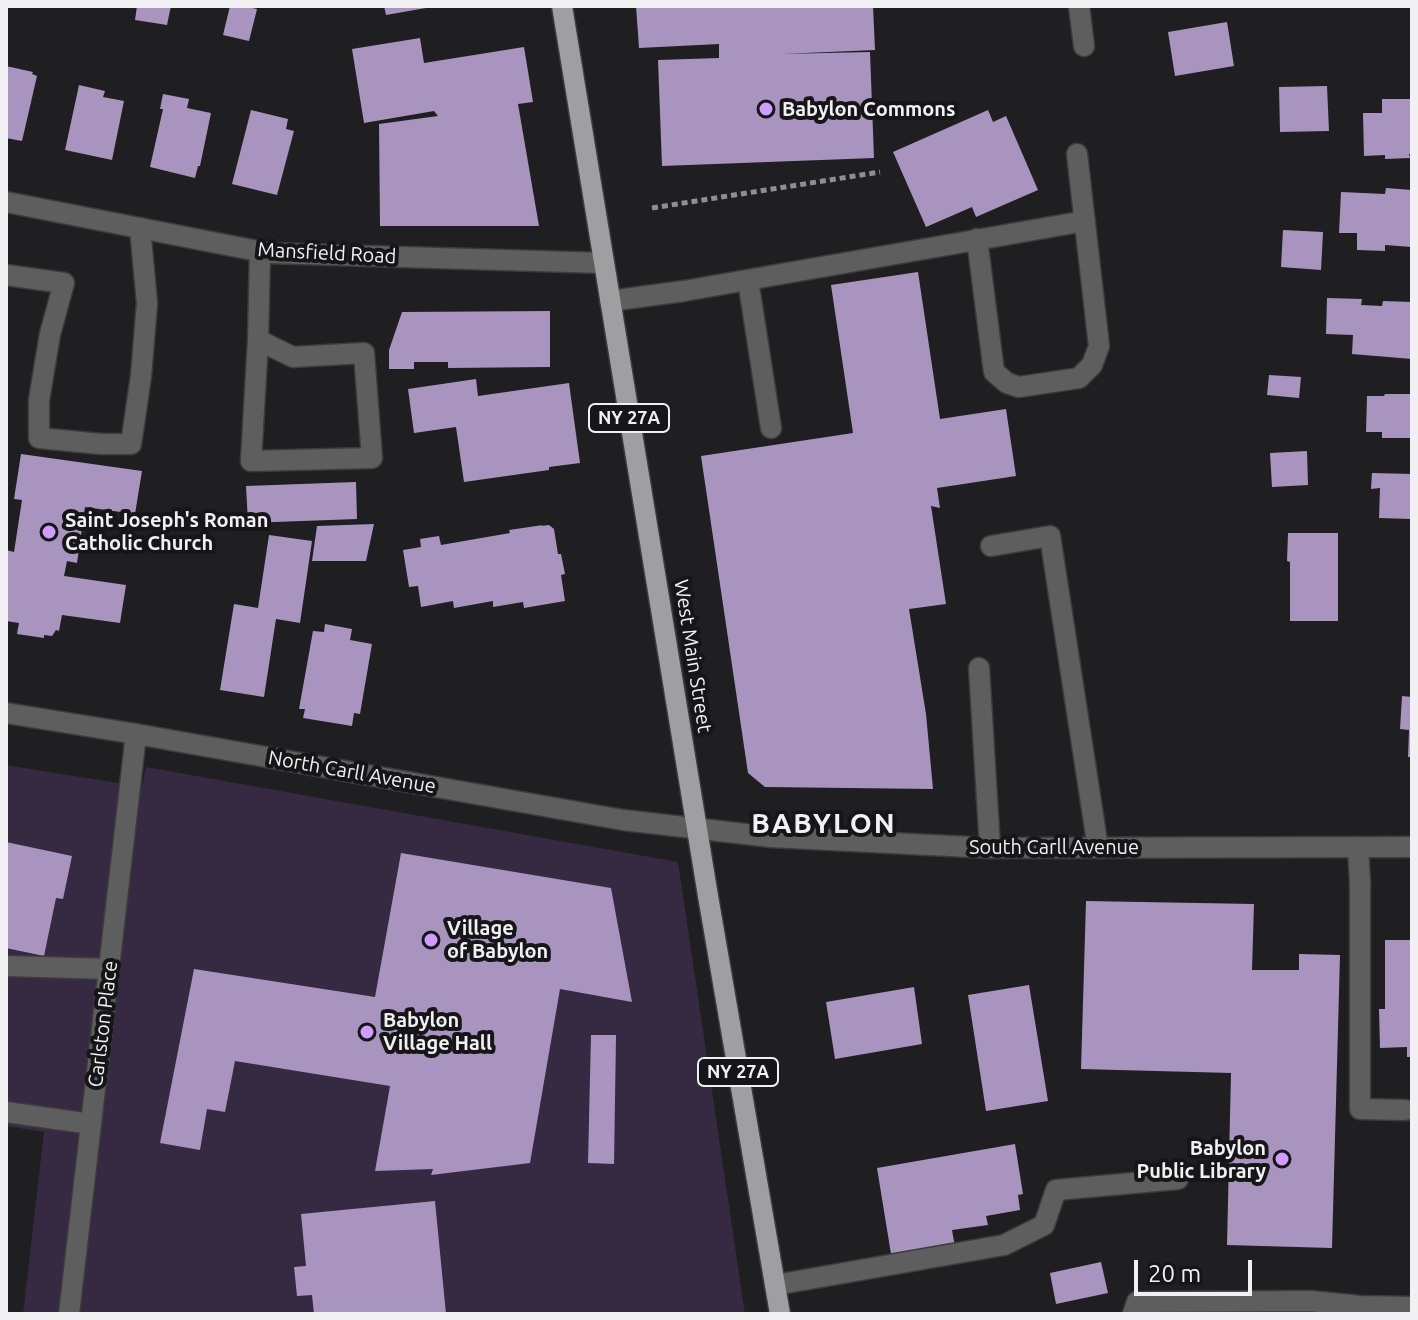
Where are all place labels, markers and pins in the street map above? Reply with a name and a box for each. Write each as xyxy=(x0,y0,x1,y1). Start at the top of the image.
place label: Babylon Commons xyxy=(782,97,955,121)
marker: Babylon Commons xyxy=(757,100,775,118)
place label: Saint Joseph's Roman Catholic Church xyxy=(65,508,268,555)
marker: Saint Joseph's Roman Catholic Church xyxy=(40,523,58,541)
place label: Village of Babylon xyxy=(447,916,548,963)
marker: Village of Babylon xyxy=(422,931,440,949)
place label: Babylon Village Hall xyxy=(383,1008,492,1055)
marker: Babylon Village Hall xyxy=(358,1023,376,1041)
place label: Babylon Public Library xyxy=(1137,1136,1266,1183)
marker: Babylon Public Library xyxy=(1273,1150,1291,1168)

